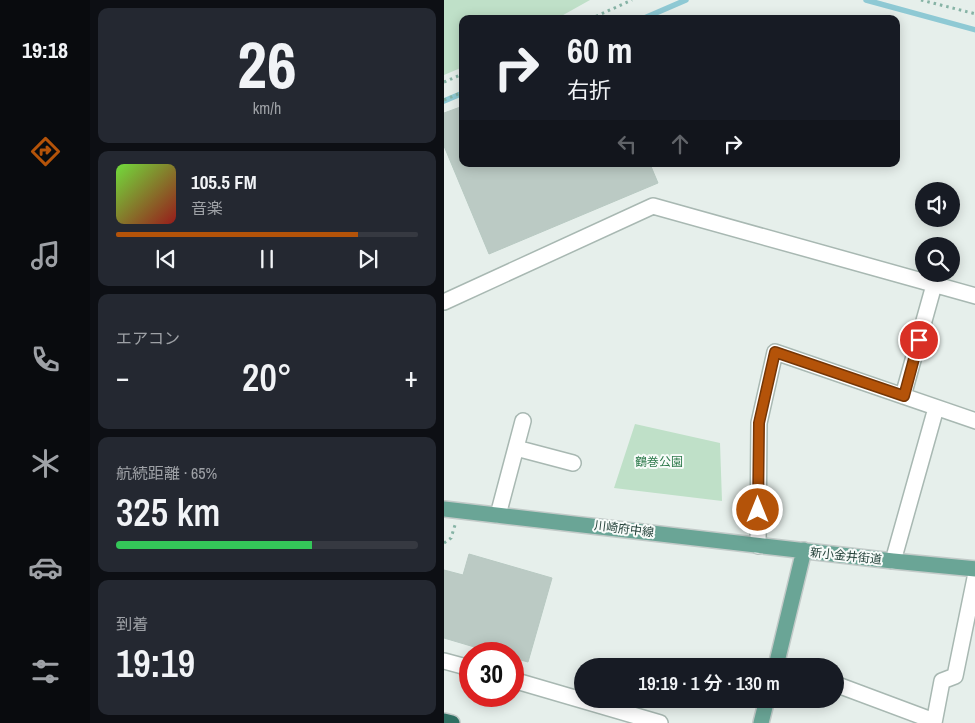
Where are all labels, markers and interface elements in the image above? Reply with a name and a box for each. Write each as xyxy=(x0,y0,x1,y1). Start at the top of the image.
text: 26 xyxy=(237,21,297,108)
text: 60 m xyxy=(567,27,632,74)
text: 19:18 xyxy=(22,35,68,65)
icon: right xyxy=(484,35,549,100)
text: 右折 xyxy=(567,75,611,105)
text: km/h xyxy=(253,97,281,119)
icon: left xyxy=(613,130,641,158)
icon: ahead xyxy=(666,130,694,158)
icon: right xyxy=(719,130,747,158)
icon: directions xyxy=(28,134,63,169)
text: 105.5 FM xyxy=(191,169,257,195)
map controls xyxy=(915,182,960,282)
button: sound xyxy=(915,182,960,227)
text: 音楽 xyxy=(191,197,223,219)
button: search xyxy=(915,237,960,282)
icon: music xyxy=(28,238,63,273)
icon: previous xyxy=(152,245,180,273)
icon: pause xyxy=(253,245,281,273)
icon: next xyxy=(354,245,382,273)
pin xyxy=(898,319,940,361)
icon: arrive xyxy=(905,326,933,354)
text: エアコン xyxy=(116,327,180,349)
icon: phone xyxy=(28,342,63,377)
text: 20° xyxy=(242,352,292,403)
text: − xyxy=(116,358,129,396)
text: + xyxy=(405,358,418,396)
icon: climate xyxy=(28,446,63,481)
park label: 鶴巻公園 xyxy=(635,454,683,470)
text: 航続距離 · 65% xyxy=(116,462,217,484)
position arrow xyxy=(731,483,783,535)
text: 325 km xyxy=(116,487,220,538)
street label: 川崎府中線 xyxy=(593,517,655,541)
street label: 新小金井街道 xyxy=(809,544,883,568)
icon: car xyxy=(28,550,63,585)
text: 到着 xyxy=(116,613,148,635)
text: 19:19 xyxy=(116,638,195,689)
speed limit sign: 30 xyxy=(459,642,524,707)
icon: filters xyxy=(28,654,63,689)
text: 19:19 · 1 分 · 130 m xyxy=(638,670,780,696)

